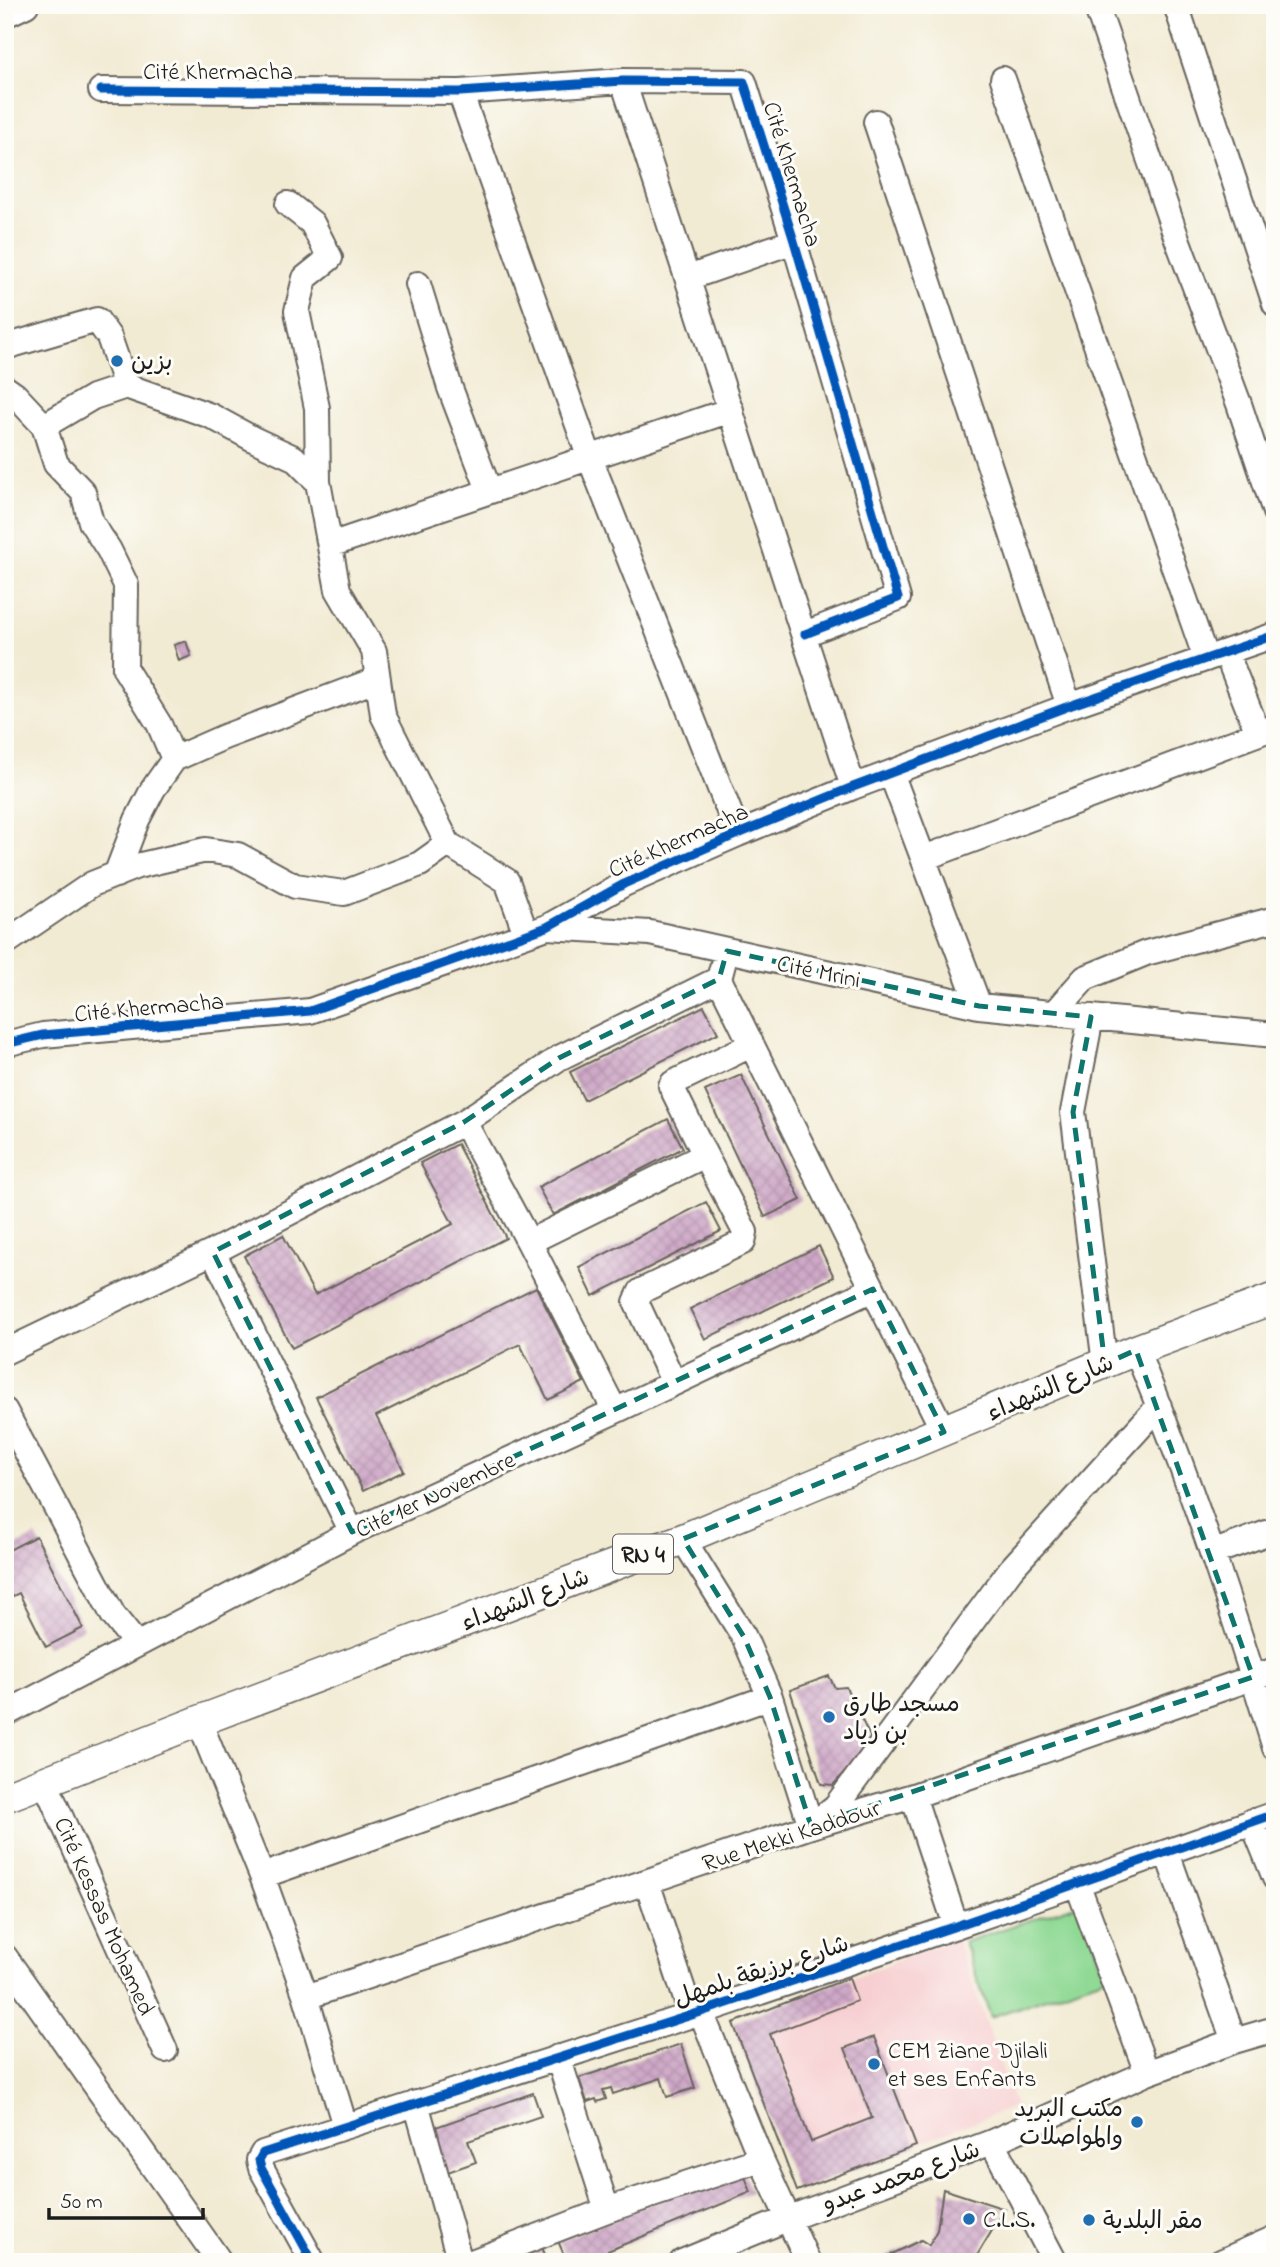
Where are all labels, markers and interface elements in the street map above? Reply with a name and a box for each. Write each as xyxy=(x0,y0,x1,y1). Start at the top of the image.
street label: Cité Khermacha xyxy=(143,56,293,91)
street label: Cité Khermacha xyxy=(752,98,829,252)
place label: بزين xyxy=(131,346,172,381)
marker: بزين xyxy=(109,353,125,369)
street label: Cité Khermacha xyxy=(603,796,755,889)
street label: Cité Mrini xyxy=(773,948,864,999)
street label: Cité Khermacha xyxy=(73,986,226,1033)
street label: شارع الشهداء xyxy=(982,1347,1120,1432)
street label: Cité 1er Novembre xyxy=(350,1444,522,1549)
road number: RN 4 xyxy=(613,1534,673,1574)
street label: شارع الشهداء xyxy=(457,1561,595,1642)
place label: مسجد طارق بن زياد xyxy=(843,1688,960,1751)
marker: مسجد طارق بن زياد xyxy=(821,1709,837,1725)
street label: Rue Mekki Kaddour xyxy=(698,1792,886,1883)
street label: Cité Kessas Mohamed xyxy=(43,1812,162,2022)
street label: شارع برزيقة بلمهل xyxy=(670,1928,854,2017)
place label: CEM Ziane Djilali et ses Enfants xyxy=(888,2035,1048,2098)
marker: CEM Ziane Djilali et ses Enfants xyxy=(866,2056,882,2072)
place label: مكتب البريد والمواصلات xyxy=(1014,2093,1123,2156)
marker: مكتب البريد والمواصلات xyxy=(1129,2114,1145,2130)
street label: شارع محمد عبدو xyxy=(817,2134,985,2223)
scale bar xyxy=(49,2176,203,2220)
text: 50 m xyxy=(60,2188,103,2218)
place label: C.L.S. xyxy=(983,2204,1035,2239)
place label: مقر البلدية xyxy=(1103,2205,1203,2240)
marker: C.L.S. xyxy=(961,2211,977,2227)
marker: مقر البلدية xyxy=(1081,2212,1097,2228)

